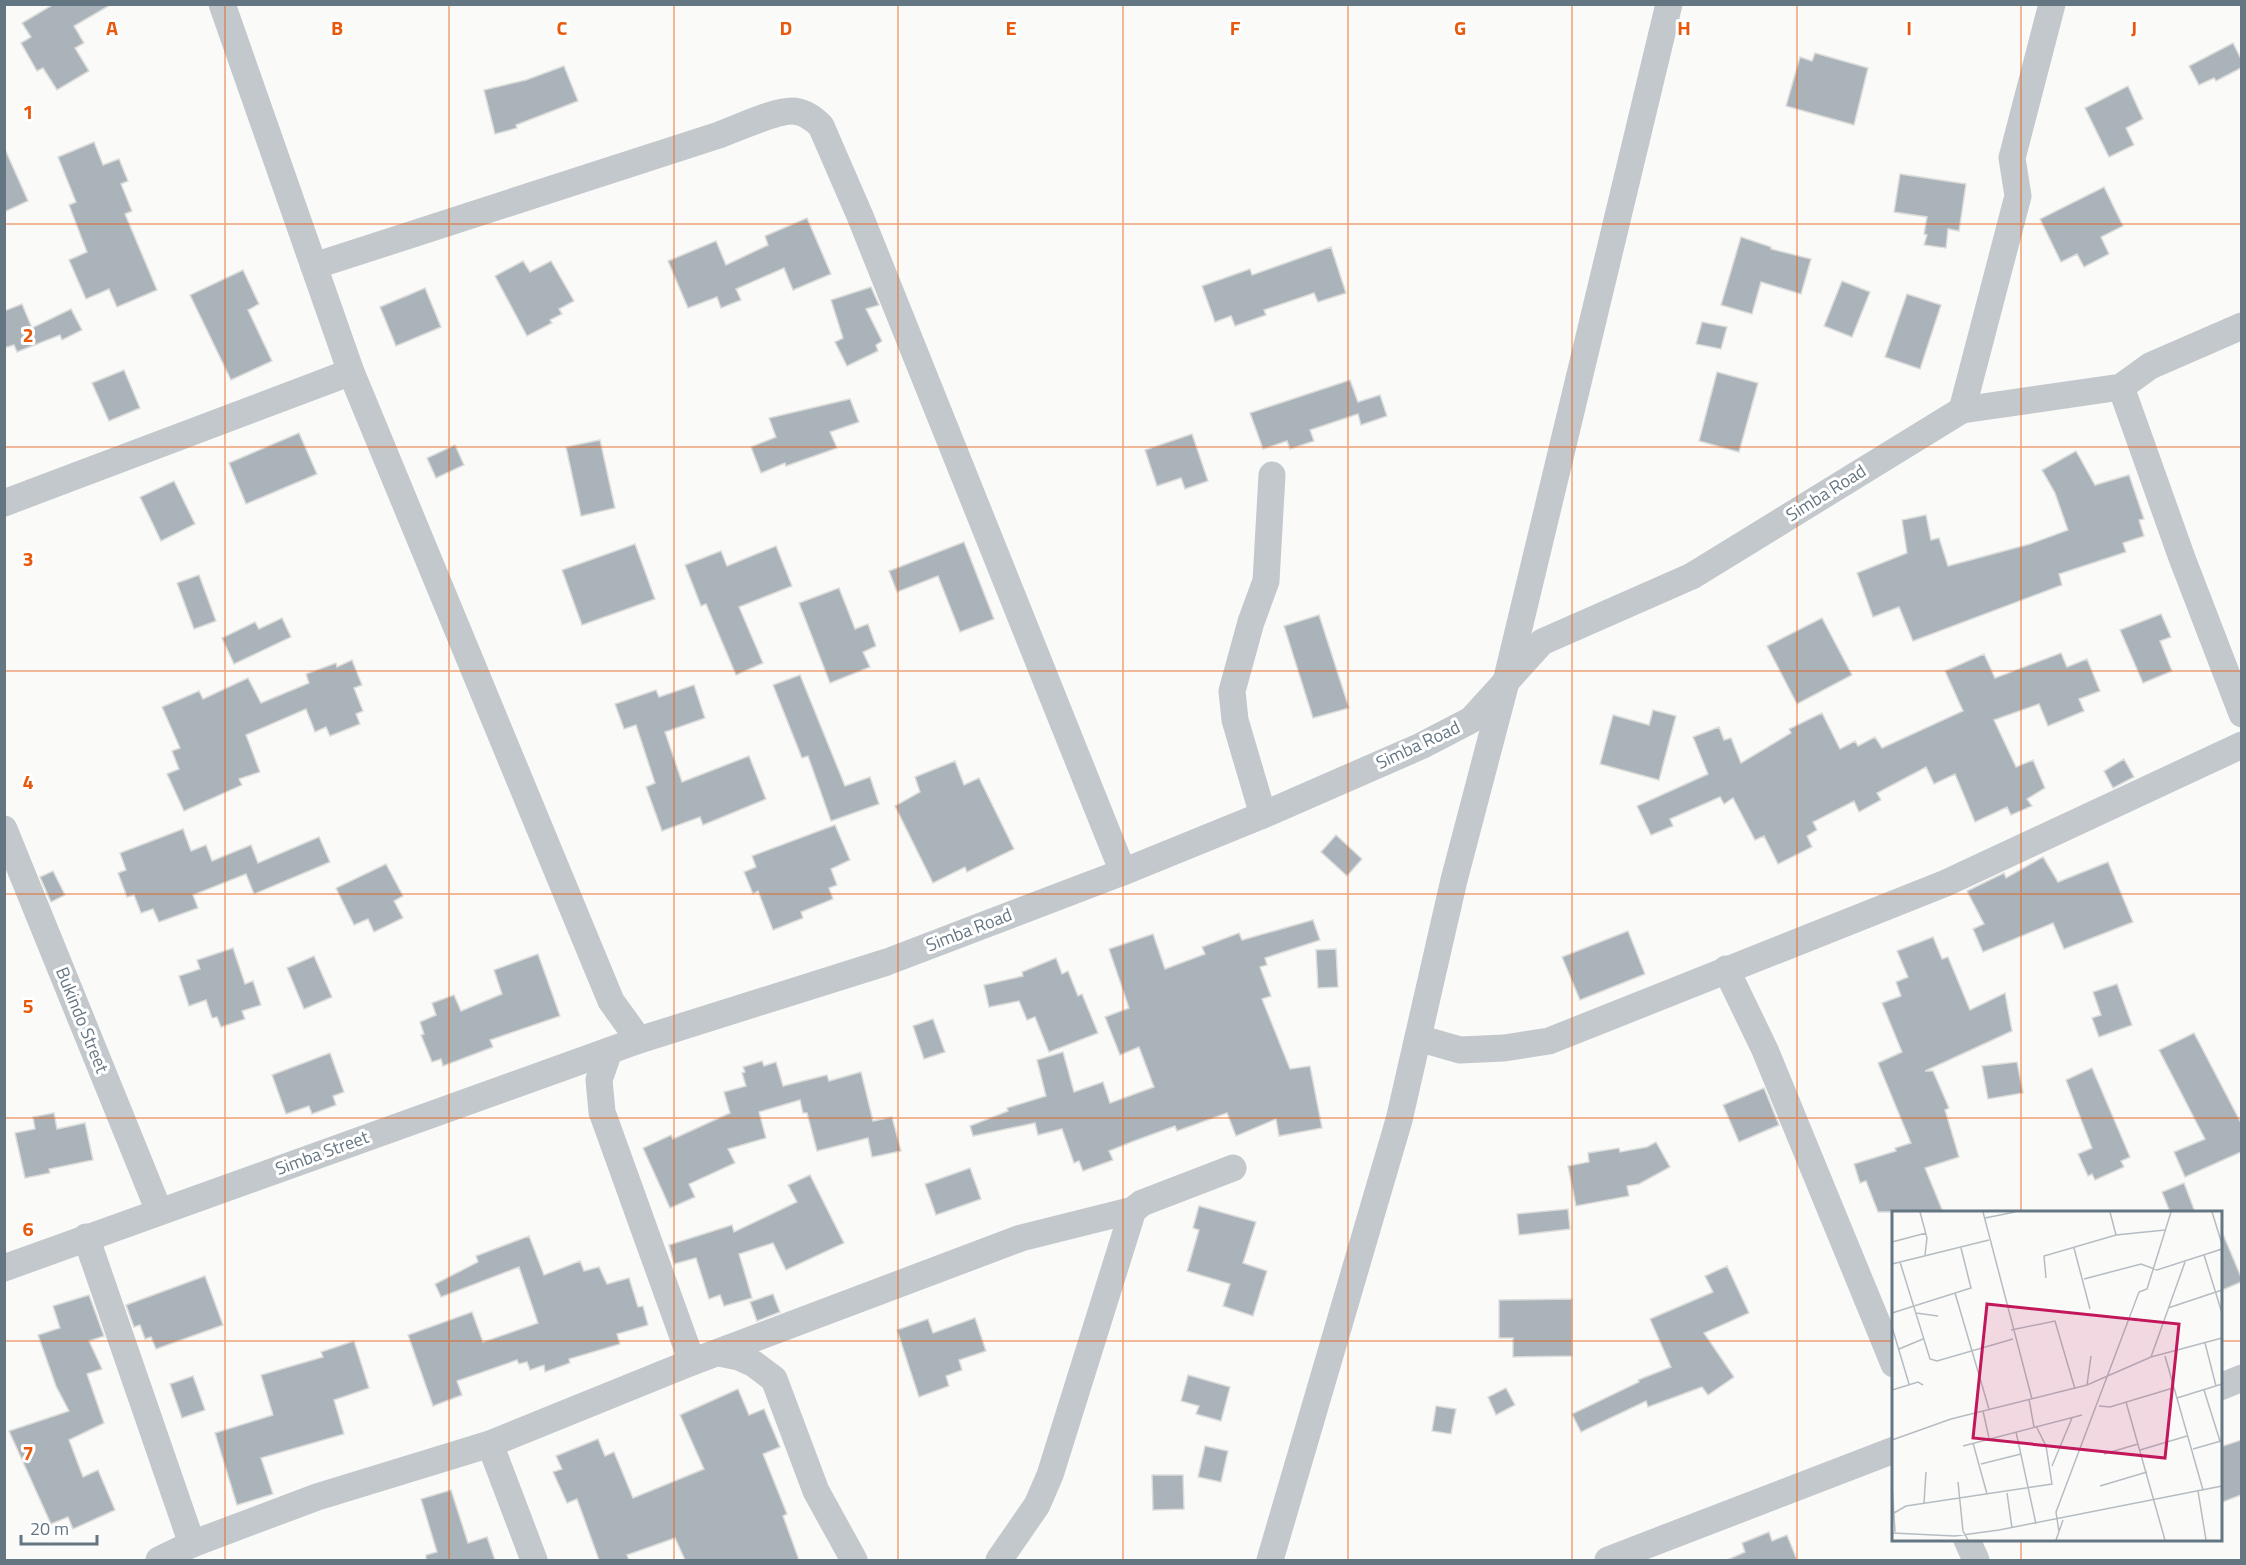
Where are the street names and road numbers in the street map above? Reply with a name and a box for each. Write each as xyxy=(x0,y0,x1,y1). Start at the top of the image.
street label: Simba Road xyxy=(1780,457,1871,528)
street label: Simba Road xyxy=(1371,713,1464,776)
street label: Simba Road xyxy=(922,901,1016,958)
street label: Bukindo Street xyxy=(49,963,116,1078)
street label: Simba Street xyxy=(271,1123,373,1182)

